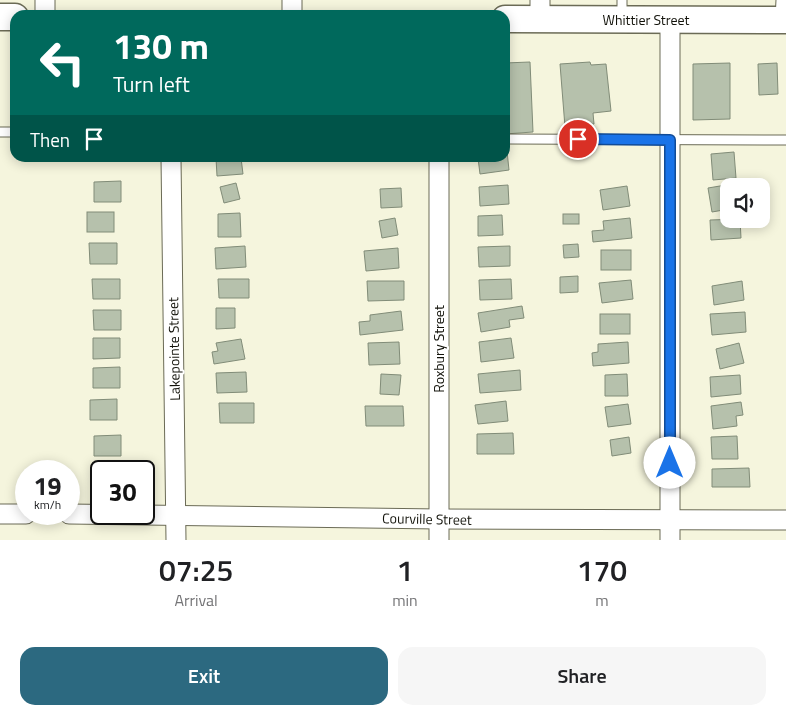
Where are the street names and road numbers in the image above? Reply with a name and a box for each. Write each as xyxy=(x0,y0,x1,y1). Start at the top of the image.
street label: Whittier Street xyxy=(603,9,690,30)
street label: Lakepointe Street xyxy=(162,297,185,401)
street label: Roxbury Street xyxy=(428,305,449,393)
street label: Courville Street xyxy=(382,507,472,530)

